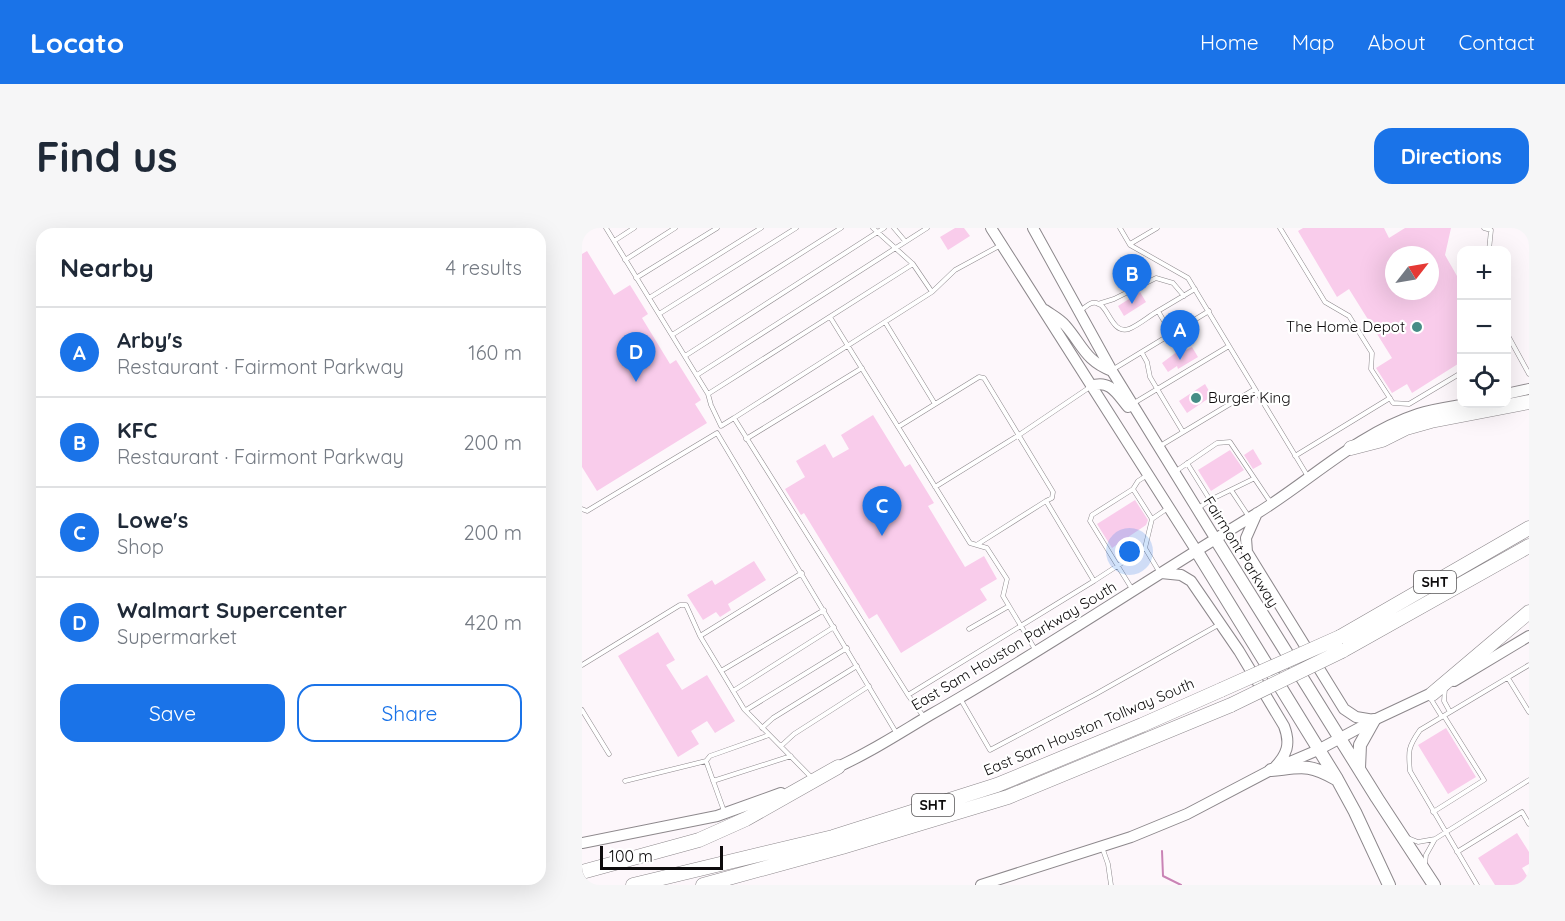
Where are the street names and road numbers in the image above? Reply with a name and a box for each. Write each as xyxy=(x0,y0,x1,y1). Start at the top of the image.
street label: Fairmont Parkway xyxy=(1200,493,1283,611)
road number: SHT xyxy=(1414,571,1456,593)
street label: East Sam Houston Parkway South xyxy=(908,577,1120,714)
street label: East Sam Houston Tollway South xyxy=(981,673,1197,780)
road number: SHT xyxy=(912,794,954,816)

